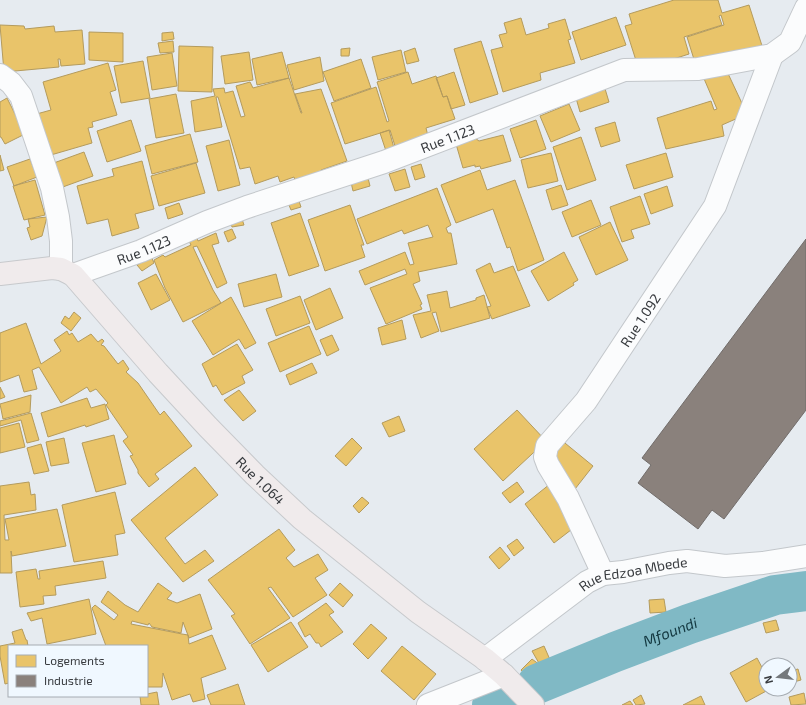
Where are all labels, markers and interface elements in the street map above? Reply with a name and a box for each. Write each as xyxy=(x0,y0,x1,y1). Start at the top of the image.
street label: Rue 1.123 xyxy=(418,120,477,156)
street label: Rue 1.123 xyxy=(114,231,173,267)
street label: Rue 1.092 xyxy=(616,290,664,350)
street label: Rue 1.064 xyxy=(233,453,289,507)
street label: Rue Edzoa Mbede xyxy=(575,553,688,594)
water label: Mfoundi xyxy=(640,613,700,650)
legend xyxy=(8,645,148,697)
text: Logements xyxy=(44,653,105,667)
north arrow xyxy=(758,657,798,697)
text: Industrie xyxy=(44,673,93,687)
text: N xyxy=(761,674,775,685)

